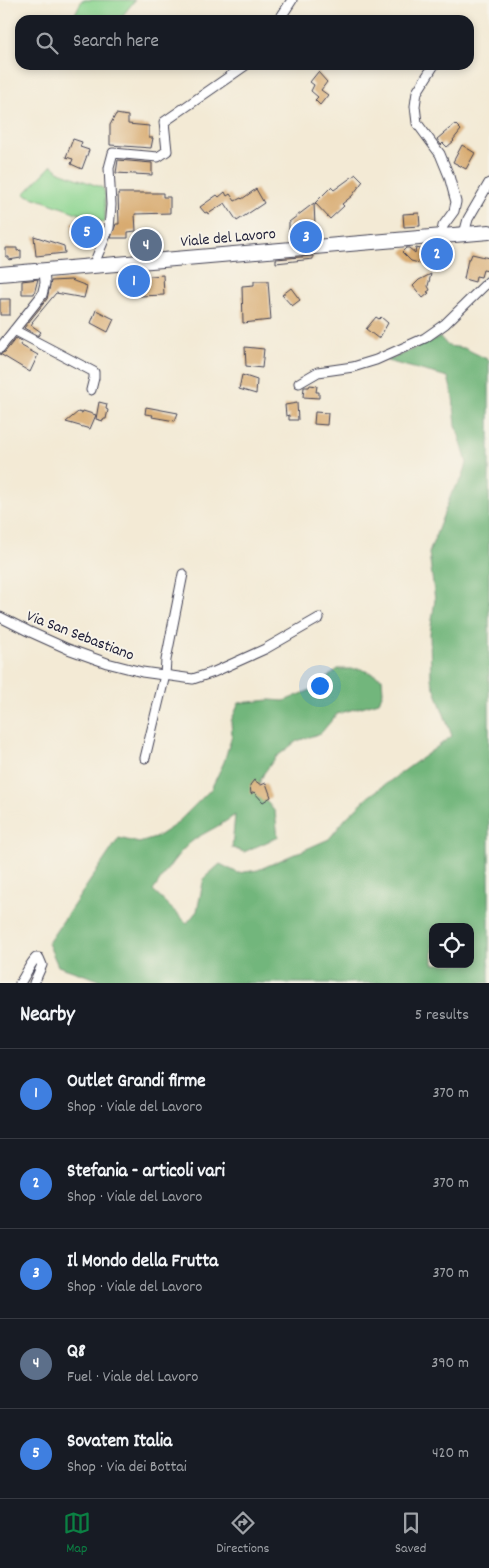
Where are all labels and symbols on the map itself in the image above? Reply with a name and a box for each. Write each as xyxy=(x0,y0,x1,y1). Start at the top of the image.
pin: 5 xyxy=(71,213,103,251)
pin: 3 xyxy=(290,218,322,256)
street label: Viale del Lavoro xyxy=(180,223,277,254)
pin: 4 xyxy=(130,226,162,264)
pin: 2 xyxy=(421,235,453,273)
pin: 1 xyxy=(118,262,150,300)
street label: Via San Sebastiano xyxy=(23,605,137,667)
your location xyxy=(307,673,333,699)

